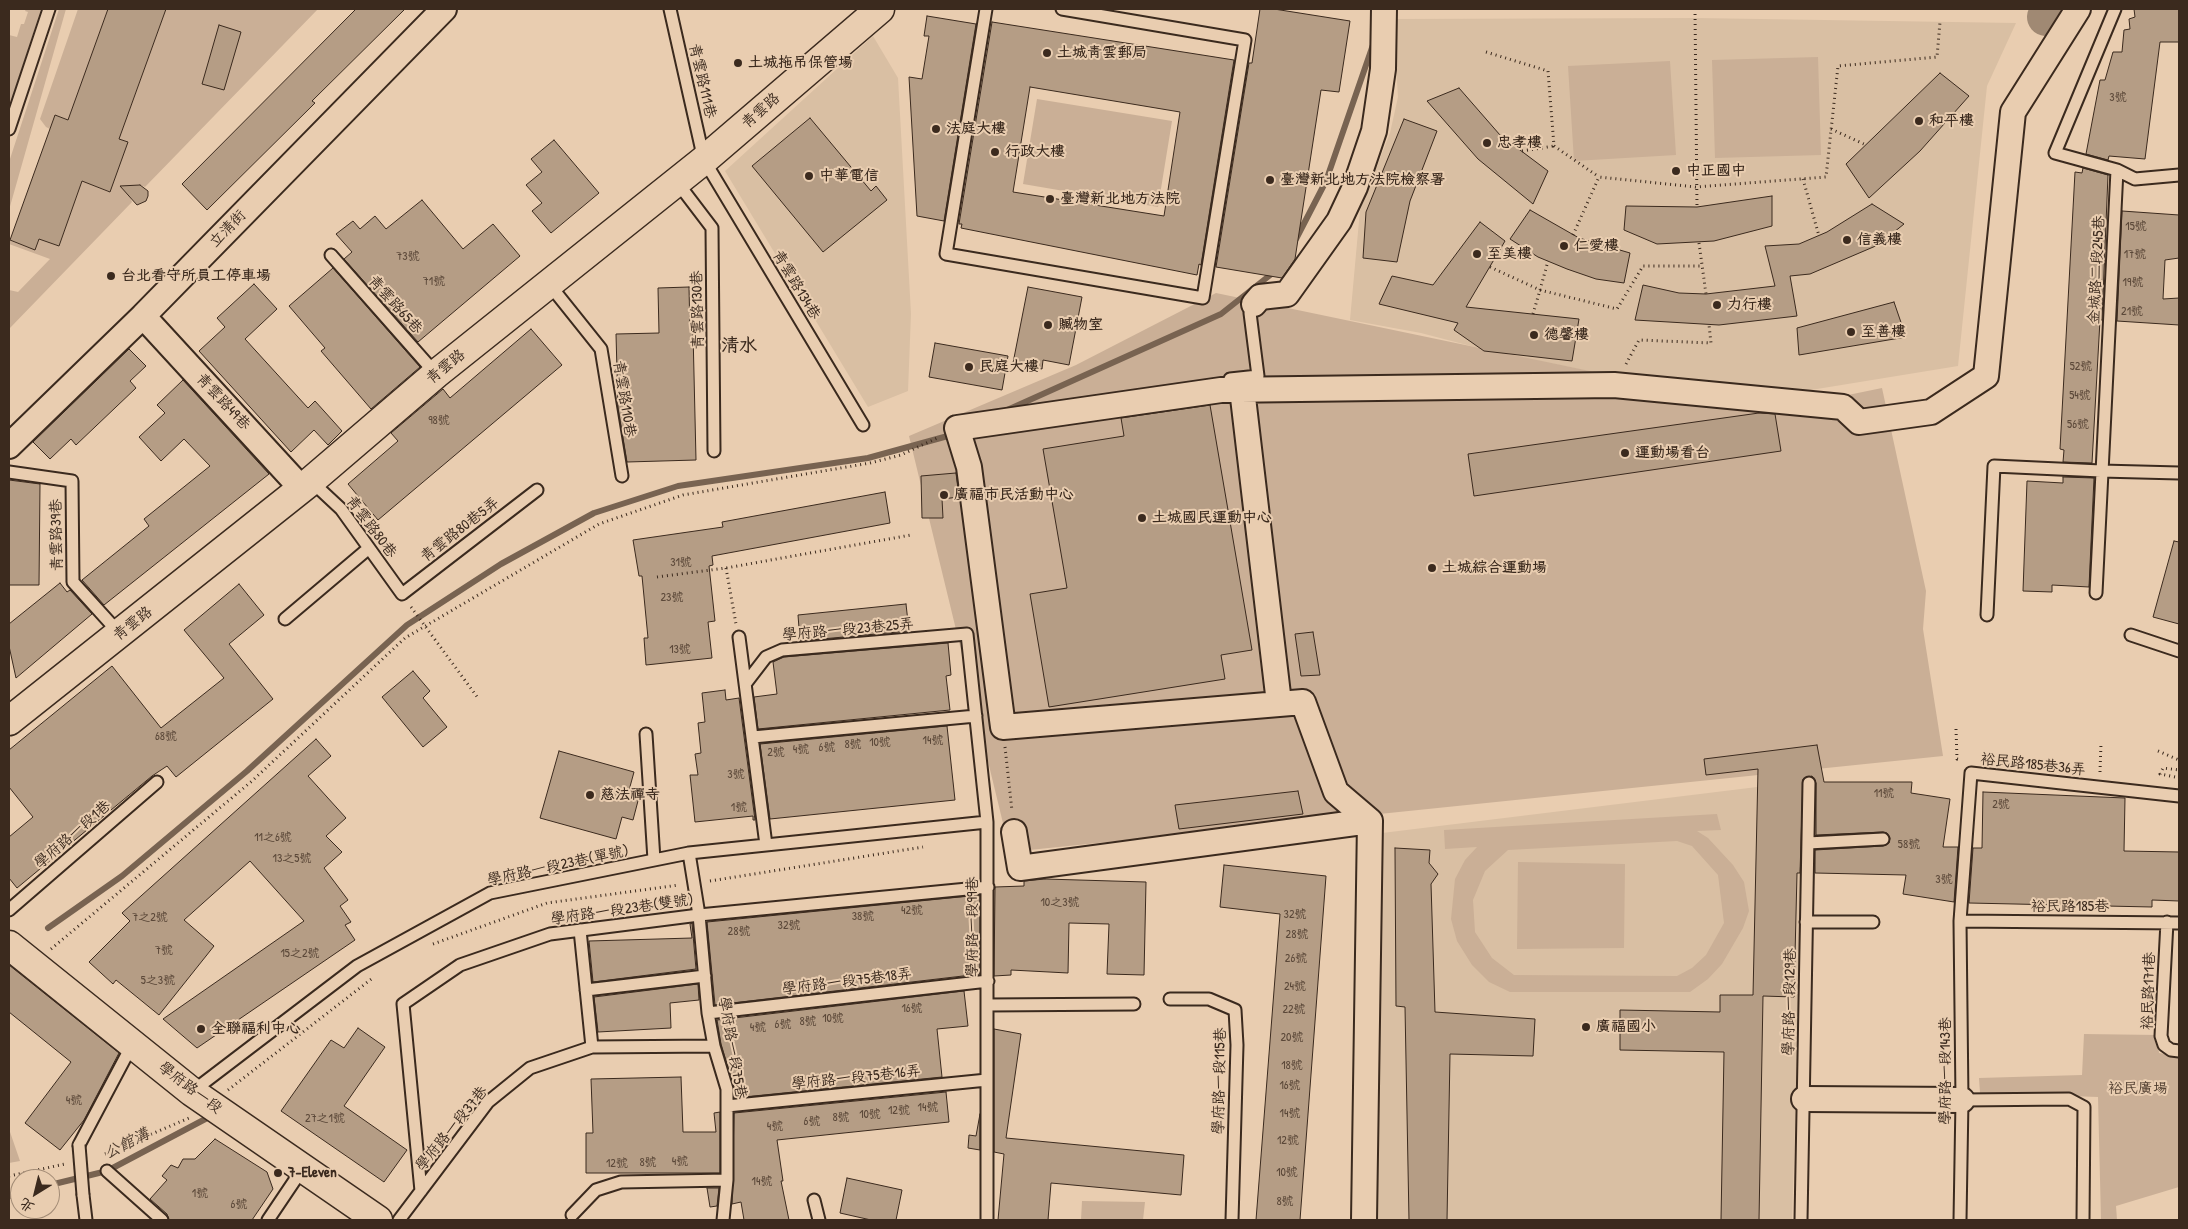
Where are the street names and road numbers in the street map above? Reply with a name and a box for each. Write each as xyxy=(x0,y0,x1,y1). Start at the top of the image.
street label: 青雲路111巷 xyxy=(685,42,719,120)
street label: 青雲路 xyxy=(738,89,784,133)
street label: 立清街 xyxy=(206,207,250,251)
street label: 金城路二段245巷 xyxy=(2085,215,2109,325)
street label: 青雲路134巷 xyxy=(768,247,824,323)
street label: 青雲路130巷 xyxy=(688,270,708,350)
street label: 青雲路65巷 xyxy=(364,272,426,338)
street label: 青雲路 xyxy=(423,346,469,388)
street label: 青雲路110巷 xyxy=(609,359,639,439)
street label: 青雲路49巷 xyxy=(192,370,254,434)
street label: 青雲路80巷 xyxy=(342,492,400,562)
street label: 青雲路80巷5弄 xyxy=(417,494,503,566)
street label: 青雲路39巷 xyxy=(47,499,67,571)
street label: 青雲路 xyxy=(110,603,156,645)
street label: 學府路一段23巷25弄 xyxy=(781,615,915,645)
street label: 裕民路185巷36弄 xyxy=(1979,751,2087,779)
street label: 學府路一段1巷 xyxy=(31,797,115,873)
street label: 學府路一段23巷(單號) xyxy=(486,842,630,890)
street label: 學府路一段99巷 xyxy=(964,876,982,978)
street label: 學府路一段23巷(雙號) xyxy=(549,891,695,929)
street label: 裕民路185巷 xyxy=(2031,898,2109,916)
street label: 學府路一段129巷 xyxy=(1780,948,1800,1056)
street label: 裕民路171巷 xyxy=(2139,952,2159,1030)
street label: 學府路一段75巷18弄 xyxy=(781,965,913,999)
street label: 學府路一段75巷 xyxy=(714,995,750,1101)
street label: 學府路一段143巷 xyxy=(1937,1017,1955,1125)
street label: 學府路一段115巷 xyxy=(1210,1027,1230,1135)
street label: 學府路一段 xyxy=(155,1058,225,1118)
street label: 學府路一段75巷16弄 xyxy=(790,1062,922,1094)
street label: 學府路一段37巷 xyxy=(412,1083,492,1175)

